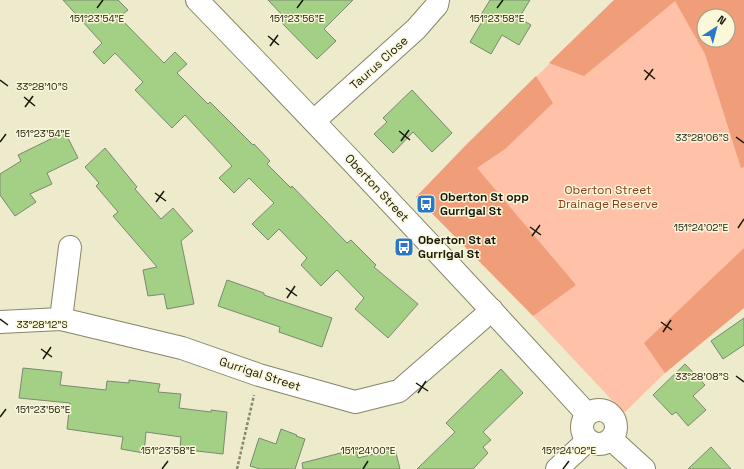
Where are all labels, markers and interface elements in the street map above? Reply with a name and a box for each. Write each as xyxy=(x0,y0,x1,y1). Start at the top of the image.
north arrow xyxy=(696,8,736,48)
text: 151°23'54"E xyxy=(70,12,125,25)
text: 151°23'56"E xyxy=(270,12,325,25)
text: 151°23'58"E xyxy=(470,12,525,25)
text: N xyxy=(715,12,729,28)
street label: Taurus Close xyxy=(347,33,411,93)
text: 33°28'10"S xyxy=(16,80,68,93)
text: 151°23'54"E xyxy=(16,127,71,140)
text: 33°28'06"S xyxy=(675,131,729,144)
street label: Oberton Street xyxy=(341,151,413,225)
park label: Oberton Street Drainage Reserve xyxy=(558,182,658,212)
place label: Oberton St opp Gurrigal St xyxy=(440,189,529,219)
bus stop icon: Oberton St opp Gurrigal St xyxy=(415,193,437,215)
text: 151°24'02"E xyxy=(674,221,729,234)
place label: Oberton St at Gurrigal St xyxy=(418,232,496,262)
bus stop icon: Oberton St at Gurrigal St xyxy=(393,236,415,258)
text: 33°28'12"S xyxy=(16,318,68,331)
street label: Gurrigal Street xyxy=(217,353,303,395)
text: 33°28'08"S xyxy=(675,370,729,383)
text: 151°23'56"E xyxy=(16,403,71,416)
text: 151°23'58"E xyxy=(141,444,196,457)
text: 151°24'00"E xyxy=(341,444,396,457)
text: 151°24'02"E xyxy=(542,444,597,457)

